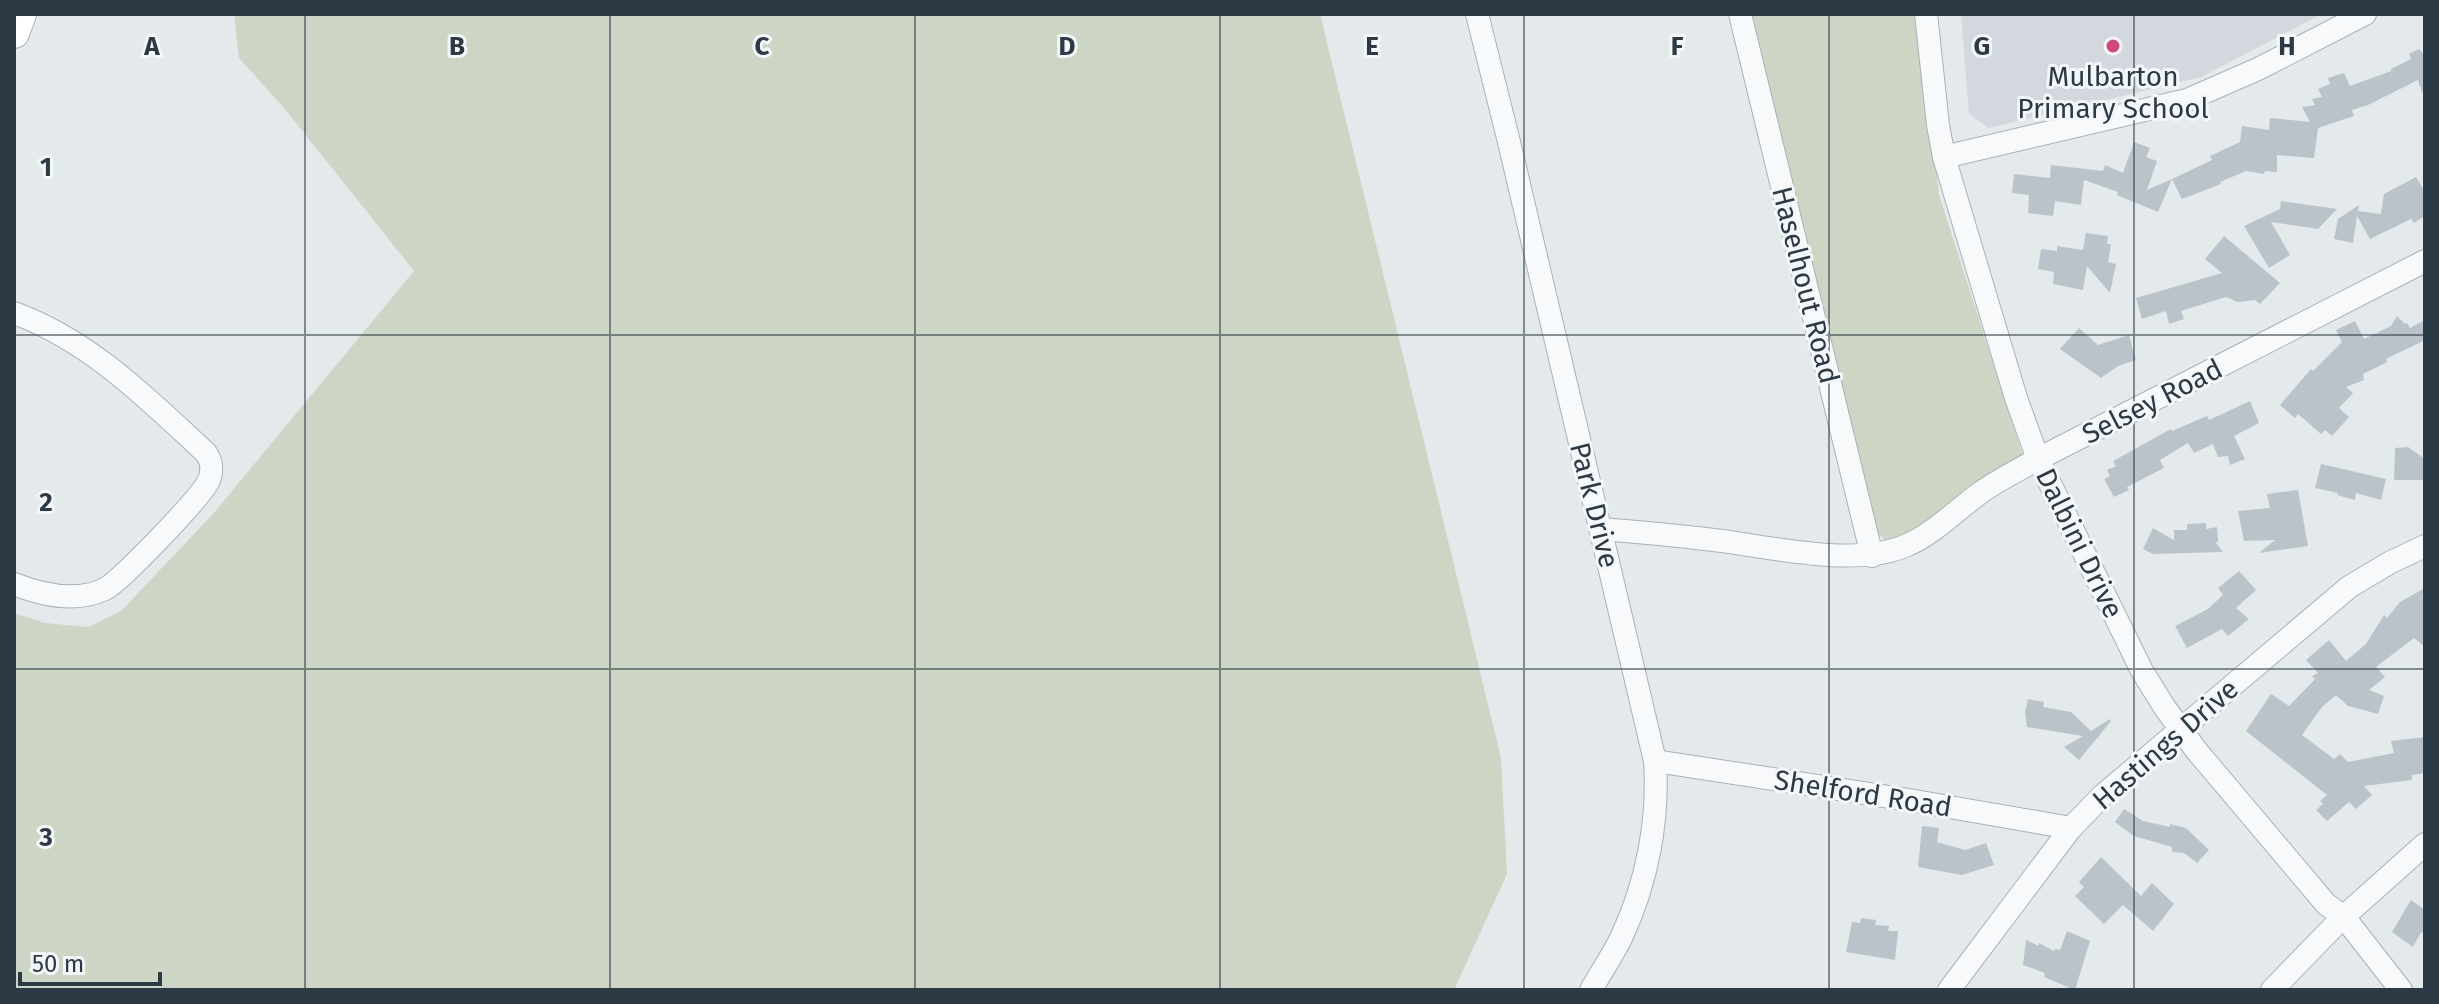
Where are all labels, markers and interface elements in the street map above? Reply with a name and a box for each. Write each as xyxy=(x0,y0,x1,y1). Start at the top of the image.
text: A xyxy=(143,31,160,62)
text: B xyxy=(449,31,465,62)
text: C xyxy=(755,31,770,62)
text: D xyxy=(1059,31,1076,62)
text: E xyxy=(1365,31,1379,62)
text: F xyxy=(1671,31,1684,62)
text: G xyxy=(1974,31,1990,62)
text: H xyxy=(2278,31,2296,62)
marker: Mulbarton Primary School xyxy=(2104,37,2122,55)
place label: Mulbarton Primary School xyxy=(2017,60,2209,125)
text: 1 xyxy=(40,152,52,183)
street label: Haselhout Road xyxy=(1765,183,1846,387)
street label: Selsey Road xyxy=(2077,352,2228,451)
street label: Park Drive xyxy=(1563,439,1626,571)
street label: Dalbini Drive xyxy=(2029,463,2130,624)
text: 2 xyxy=(39,487,53,518)
street label: Hastings Drive xyxy=(2086,672,2245,817)
street label: Shelford Road xyxy=(1772,763,1954,824)
text: 3 xyxy=(38,822,53,853)
scale bar xyxy=(20,936,160,986)
text: 50 m xyxy=(32,950,84,978)

